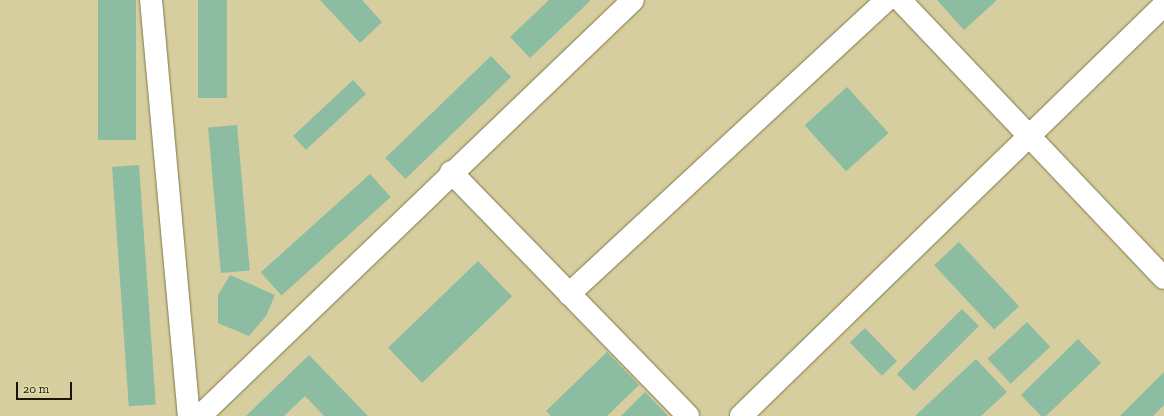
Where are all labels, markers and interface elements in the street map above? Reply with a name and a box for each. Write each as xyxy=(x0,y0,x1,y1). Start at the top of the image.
scale bar xyxy=(18,374,74,400)
text: 20 m xyxy=(23,382,49,396)

